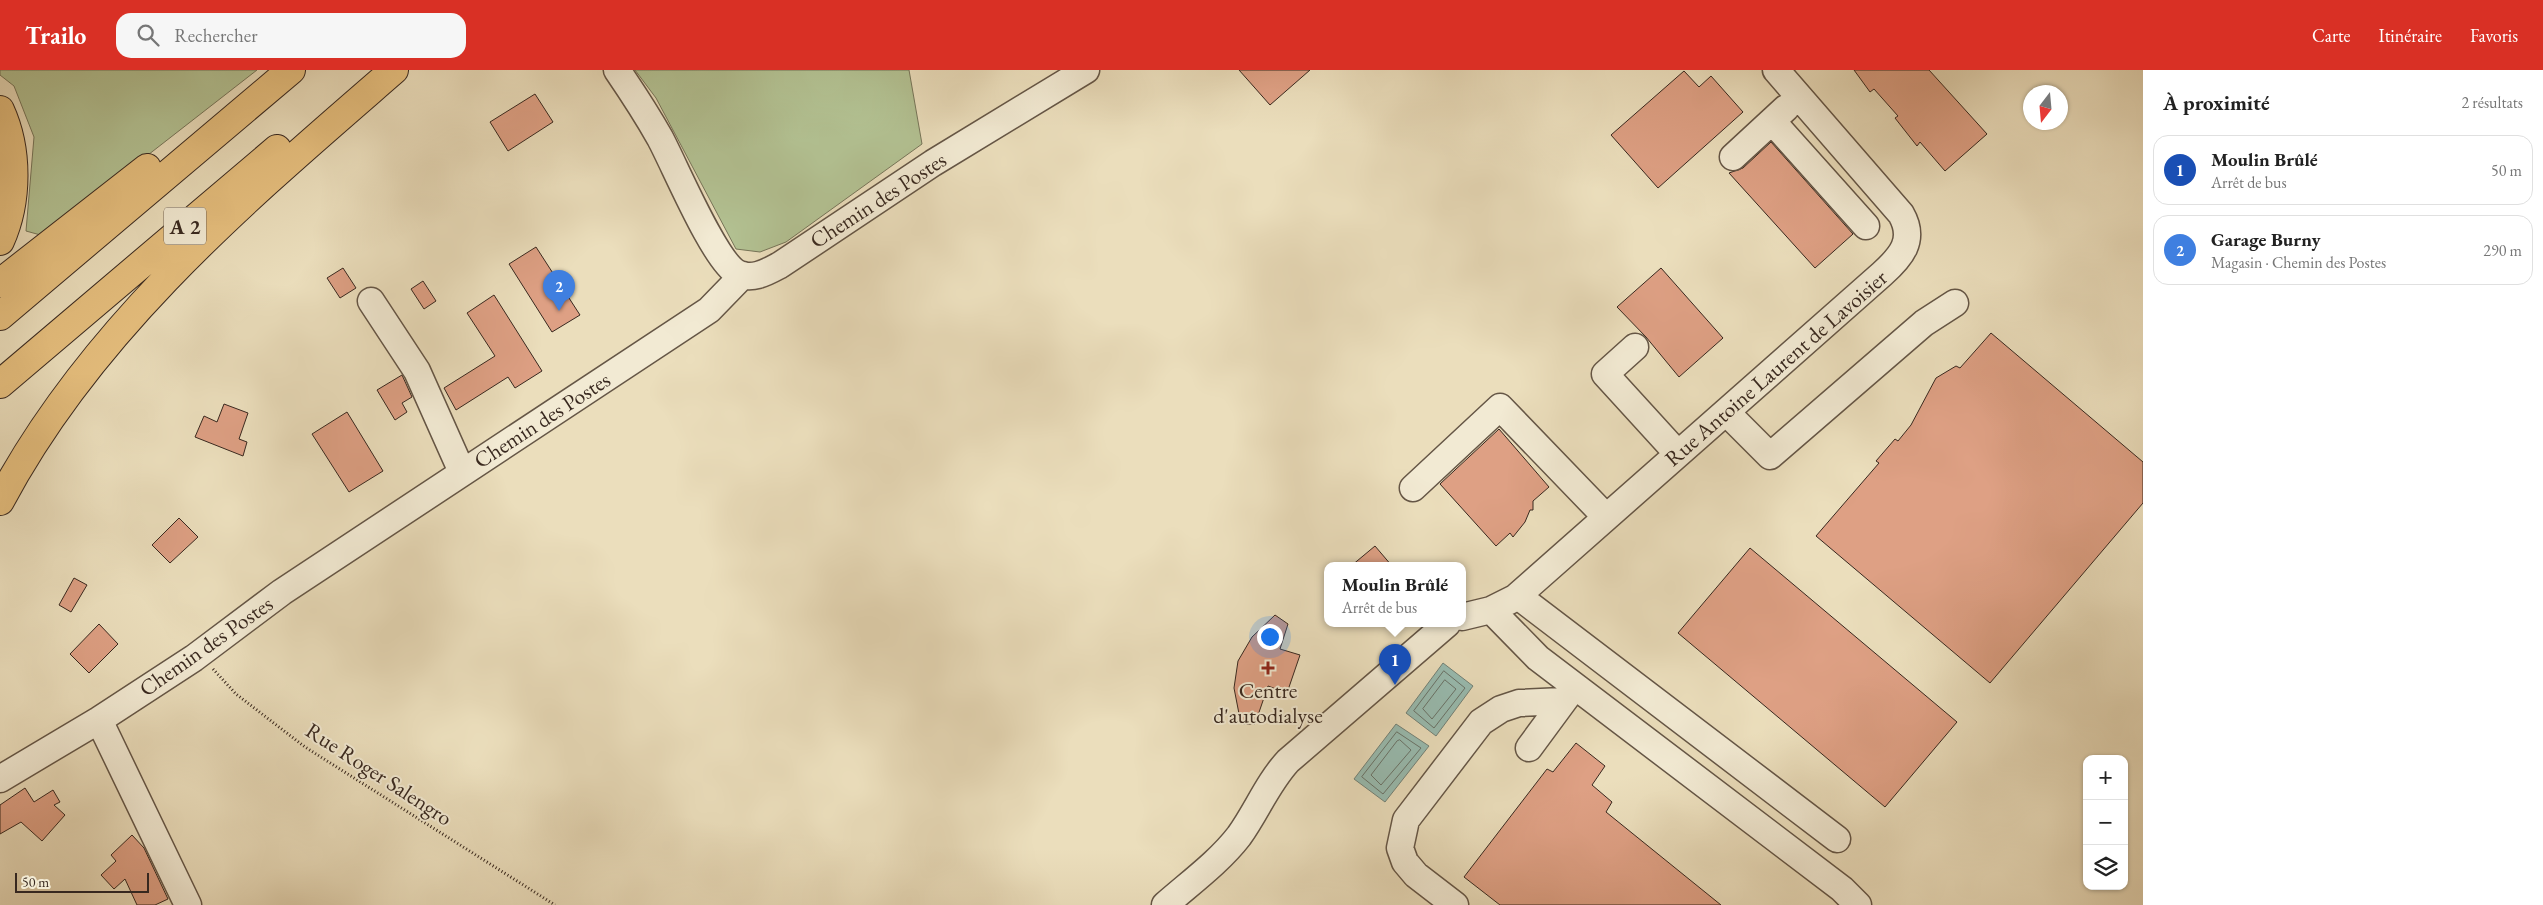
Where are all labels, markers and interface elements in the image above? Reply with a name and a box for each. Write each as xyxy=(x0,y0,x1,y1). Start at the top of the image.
search box xyxy=(116,13,466,58)
text: Trailo xyxy=(25,20,86,51)
icon: search xyxy=(134,21,162,49)
text: Rechercher xyxy=(174,23,258,48)
text: Carte xyxy=(2312,24,2351,47)
text: Itinéraire xyxy=(2379,24,2442,47)
text: Favoris xyxy=(2470,24,2518,47)
north arrow xyxy=(2023,85,2068,130)
text: À proximité xyxy=(2163,89,2270,116)
text: 2 résultats xyxy=(2461,92,2523,113)
street label: Chemin des Postes xyxy=(804,145,952,255)
text: Moulin Brûlé xyxy=(2211,147,2318,172)
text: 1 xyxy=(2176,160,2184,181)
text: 50 m xyxy=(2491,160,2522,181)
text: Arrêt de bus xyxy=(2211,172,2287,193)
road number: A 2 xyxy=(164,208,206,244)
text: Garage Burny xyxy=(2211,227,2321,252)
text: 2 xyxy=(2176,240,2184,261)
text: 290 m xyxy=(2483,240,2522,261)
text: Magasin · Chemin des Postes xyxy=(2211,252,2386,273)
street label: Rue Antoine Laurent de Lavoisier xyxy=(1659,263,1894,473)
pin: 2 xyxy=(543,270,575,311)
street label: Chemin des Postes xyxy=(468,365,616,475)
popup xyxy=(1324,562,1466,627)
text: Moulin Brûlé xyxy=(1342,572,1448,597)
street label: Chemin des Postes xyxy=(133,589,279,703)
text: Arrêt de bus xyxy=(1342,597,1417,618)
your location xyxy=(1257,624,1283,650)
pin: 1 xyxy=(1379,644,1411,685)
marker: Centre d'autodialyse xyxy=(1261,661,1275,675)
place label: Centre d'autodialyse xyxy=(1213,676,1323,730)
street label: Rue Roger Salengro xyxy=(300,716,458,832)
map controls xyxy=(2083,755,2128,890)
button: + xyxy=(2083,755,2128,800)
button: − xyxy=(2083,800,2128,845)
button: layers xyxy=(2083,845,2128,890)
scale bar xyxy=(15,870,149,893)
text: 50 m xyxy=(22,873,49,891)

